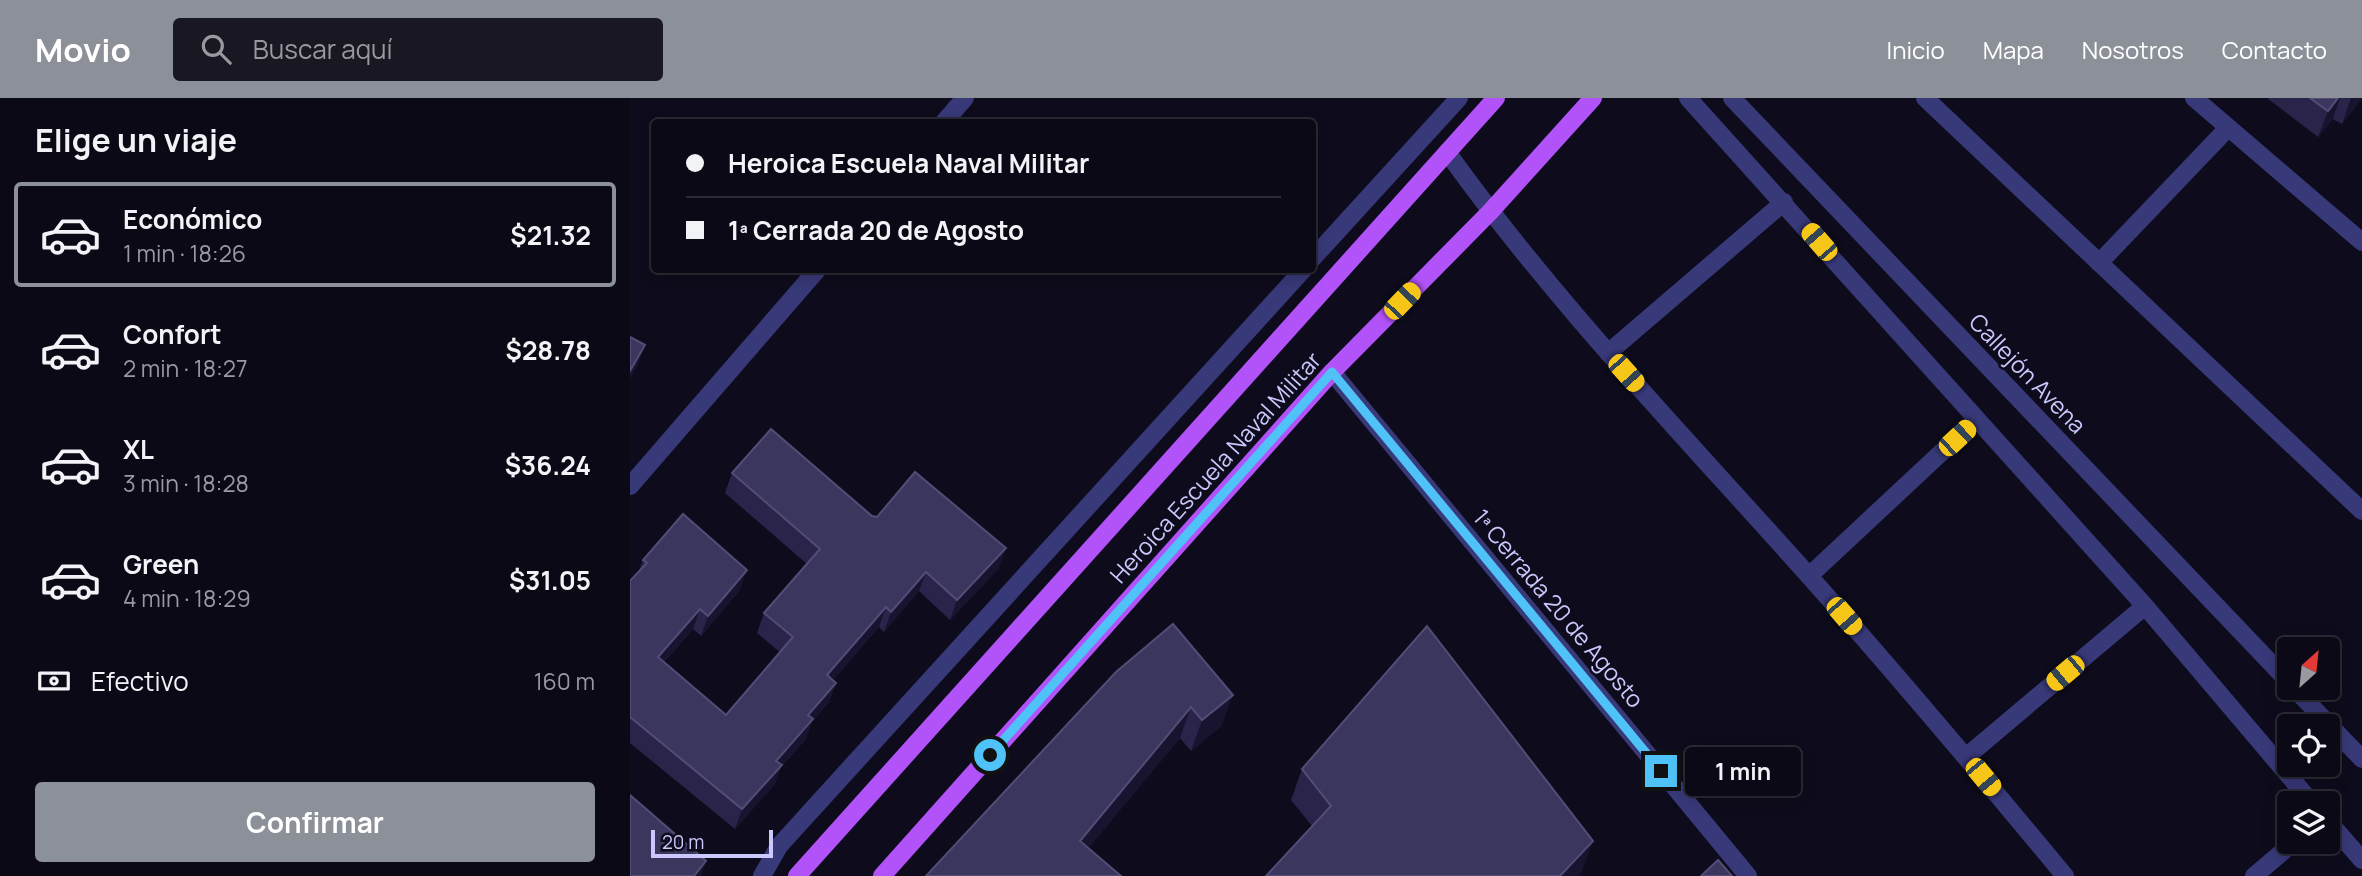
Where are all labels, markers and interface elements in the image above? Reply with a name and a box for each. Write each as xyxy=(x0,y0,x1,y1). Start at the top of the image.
search box xyxy=(173,18,663,81)
text: Movio xyxy=(35,27,131,72)
icon: search xyxy=(197,30,235,68)
text: Buscar aquí xyxy=(253,31,393,67)
text: Inicio xyxy=(1887,33,1945,66)
text: Mapa xyxy=(1983,33,2044,66)
text: Nosotros xyxy=(2082,33,2184,66)
text: Contacto xyxy=(2222,33,2327,66)
text: Elige un viaje xyxy=(35,118,237,162)
text: Heroica Escuela Naval Militar xyxy=(728,145,1089,181)
text: Económico xyxy=(123,201,262,237)
icon: car xyxy=(39,203,102,266)
text: 1ª Cerrada 20 de Agosto xyxy=(728,212,1024,248)
text: $21.32 xyxy=(510,217,591,253)
car xyxy=(1798,219,1841,265)
text: 1 min · 18:26 xyxy=(123,237,246,269)
car xyxy=(1380,279,1425,323)
street label: Callejón Avena xyxy=(1962,306,2094,440)
text: Confort xyxy=(123,316,222,352)
icon: car xyxy=(39,318,102,381)
text: $28.78 xyxy=(506,332,591,368)
street label: Heroica Escuela Naval Militar xyxy=(1102,344,1328,590)
car xyxy=(1605,350,1648,396)
text: 2 min · 18:27 xyxy=(123,352,248,384)
car xyxy=(1935,416,1980,460)
text: XL xyxy=(123,431,154,467)
icon: car xyxy=(39,433,102,496)
text: $36.24 xyxy=(505,447,591,483)
text: 3 min · 18:28 xyxy=(123,467,249,499)
street label: 1ª Cerrada 20 de Agosto xyxy=(1466,502,1652,714)
text: Green xyxy=(123,546,199,582)
icon: car xyxy=(39,548,102,611)
text: $31.05 xyxy=(509,562,591,598)
text: 4 min · 18:29 xyxy=(123,582,251,614)
car xyxy=(1823,593,1866,639)
north arrow xyxy=(2277,637,2340,700)
map controls xyxy=(2277,637,2340,854)
car xyxy=(2043,651,2088,695)
icon: cash xyxy=(35,662,73,700)
text: Efectivo xyxy=(91,663,189,699)
text: 160 m xyxy=(534,665,595,697)
button: locate xyxy=(2277,714,2340,777)
route start xyxy=(974,739,1006,771)
callout: 1 min xyxy=(1686,746,1801,796)
car xyxy=(1962,754,2005,800)
route end xyxy=(1645,755,1677,787)
text: 1 min xyxy=(1715,755,1771,787)
button: Confirmar xyxy=(35,782,595,862)
button: layers xyxy=(2277,791,2340,854)
scale bar xyxy=(651,827,774,859)
text: 20 m xyxy=(662,829,704,855)

